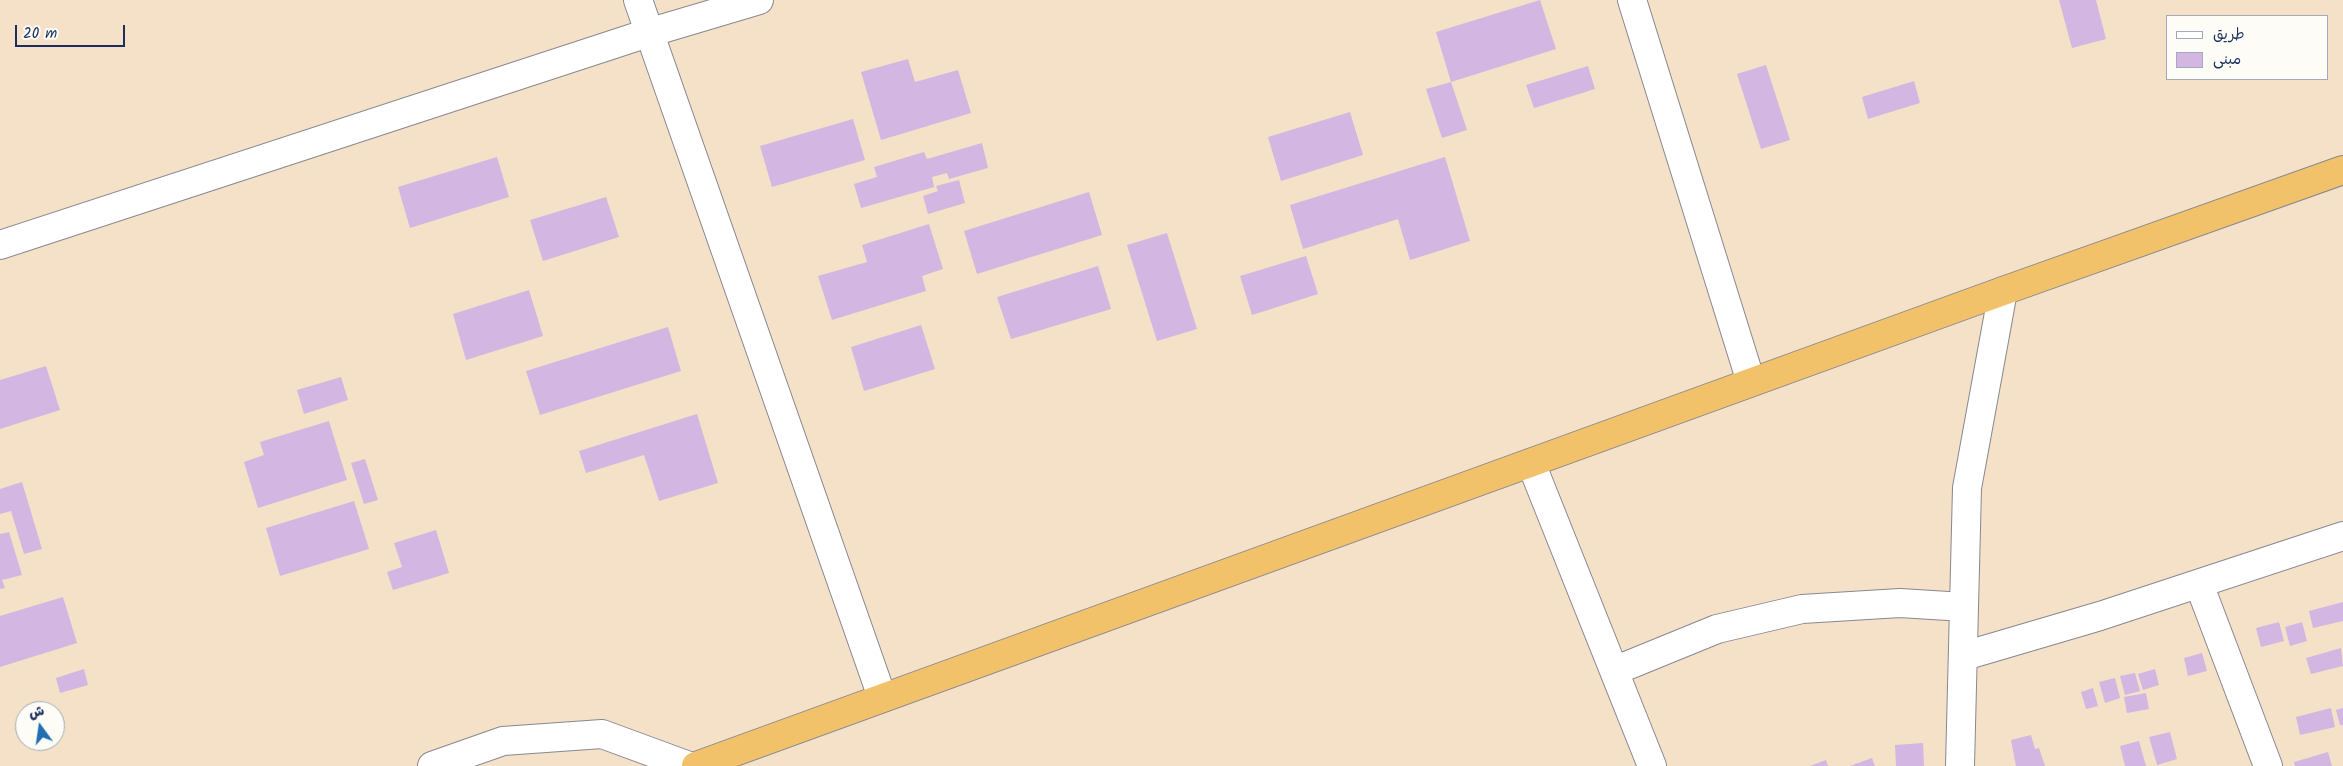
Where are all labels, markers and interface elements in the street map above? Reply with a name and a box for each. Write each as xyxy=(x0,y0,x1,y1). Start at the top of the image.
scale bar xyxy=(18,15,128,47)
legend xyxy=(2166,15,2328,80)
text: 20 m xyxy=(23,22,57,46)
text: طريق xyxy=(2213,23,2245,47)
text: مبنى xyxy=(2213,48,2241,72)
text: ش xyxy=(26,700,47,725)
north arrow xyxy=(15,701,65,751)

